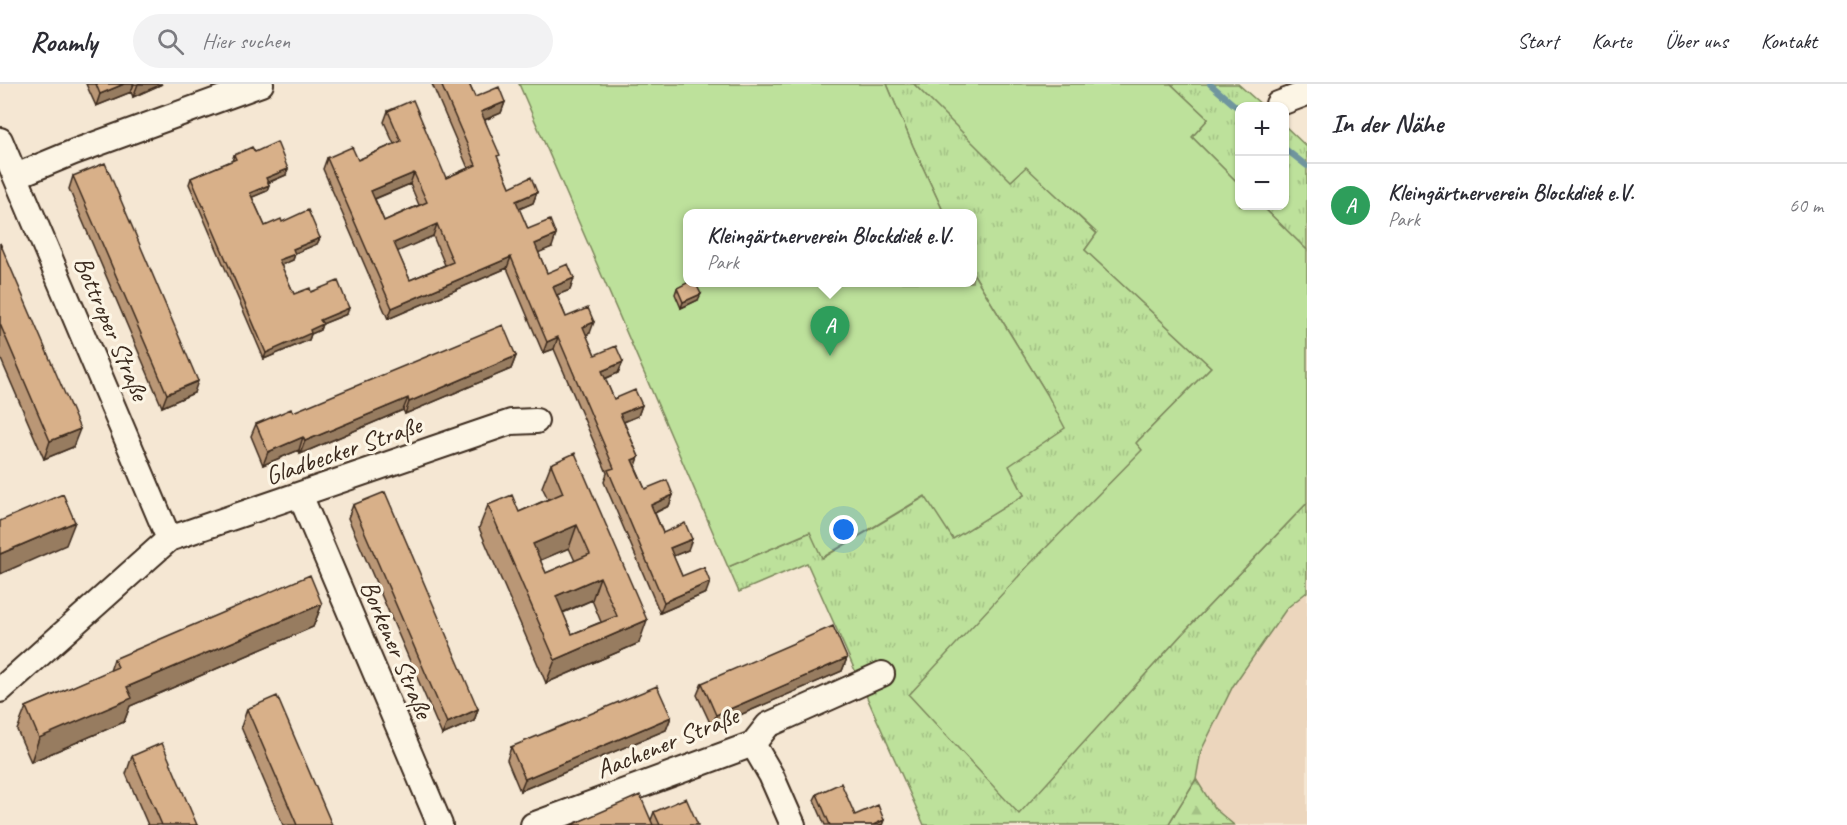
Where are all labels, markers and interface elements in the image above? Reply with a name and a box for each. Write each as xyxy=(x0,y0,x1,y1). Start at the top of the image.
search box xyxy=(133,14,553,68)
text: Roamly xyxy=(30,24,97,59)
icon: search xyxy=(154,25,187,58)
text: Hier suchen xyxy=(202,27,290,55)
text: Start xyxy=(1517,28,1558,54)
text: Karte xyxy=(1591,28,1632,54)
text: Über uns xyxy=(1665,28,1728,54)
text: Kontakt xyxy=(1761,28,1817,54)
map controls xyxy=(1235,102,1289,210)
button: + xyxy=(1235,102,1289,156)
text: In der Nähe xyxy=(1331,107,1443,140)
button: − xyxy=(1235,156,1289,210)
text: Kleingärtnerverein Blockdiek e.V. xyxy=(1388,179,1634,207)
text: A xyxy=(1345,193,1356,218)
text: 60 m xyxy=(1789,193,1823,218)
text: Park xyxy=(1388,207,1420,232)
popup xyxy=(683,209,977,287)
text: Kleingärtnerverein Blockdiek e.V. xyxy=(707,222,953,250)
text: Park xyxy=(707,250,739,275)
street label: Bottroper Straße xyxy=(66,251,158,407)
pin: A xyxy=(810,306,850,356)
street label: Gladbecker Straße xyxy=(261,408,428,493)
your location xyxy=(829,515,858,544)
street label: Borkener Straße xyxy=(353,575,441,725)
street label: Aachener Straße xyxy=(591,698,745,786)

